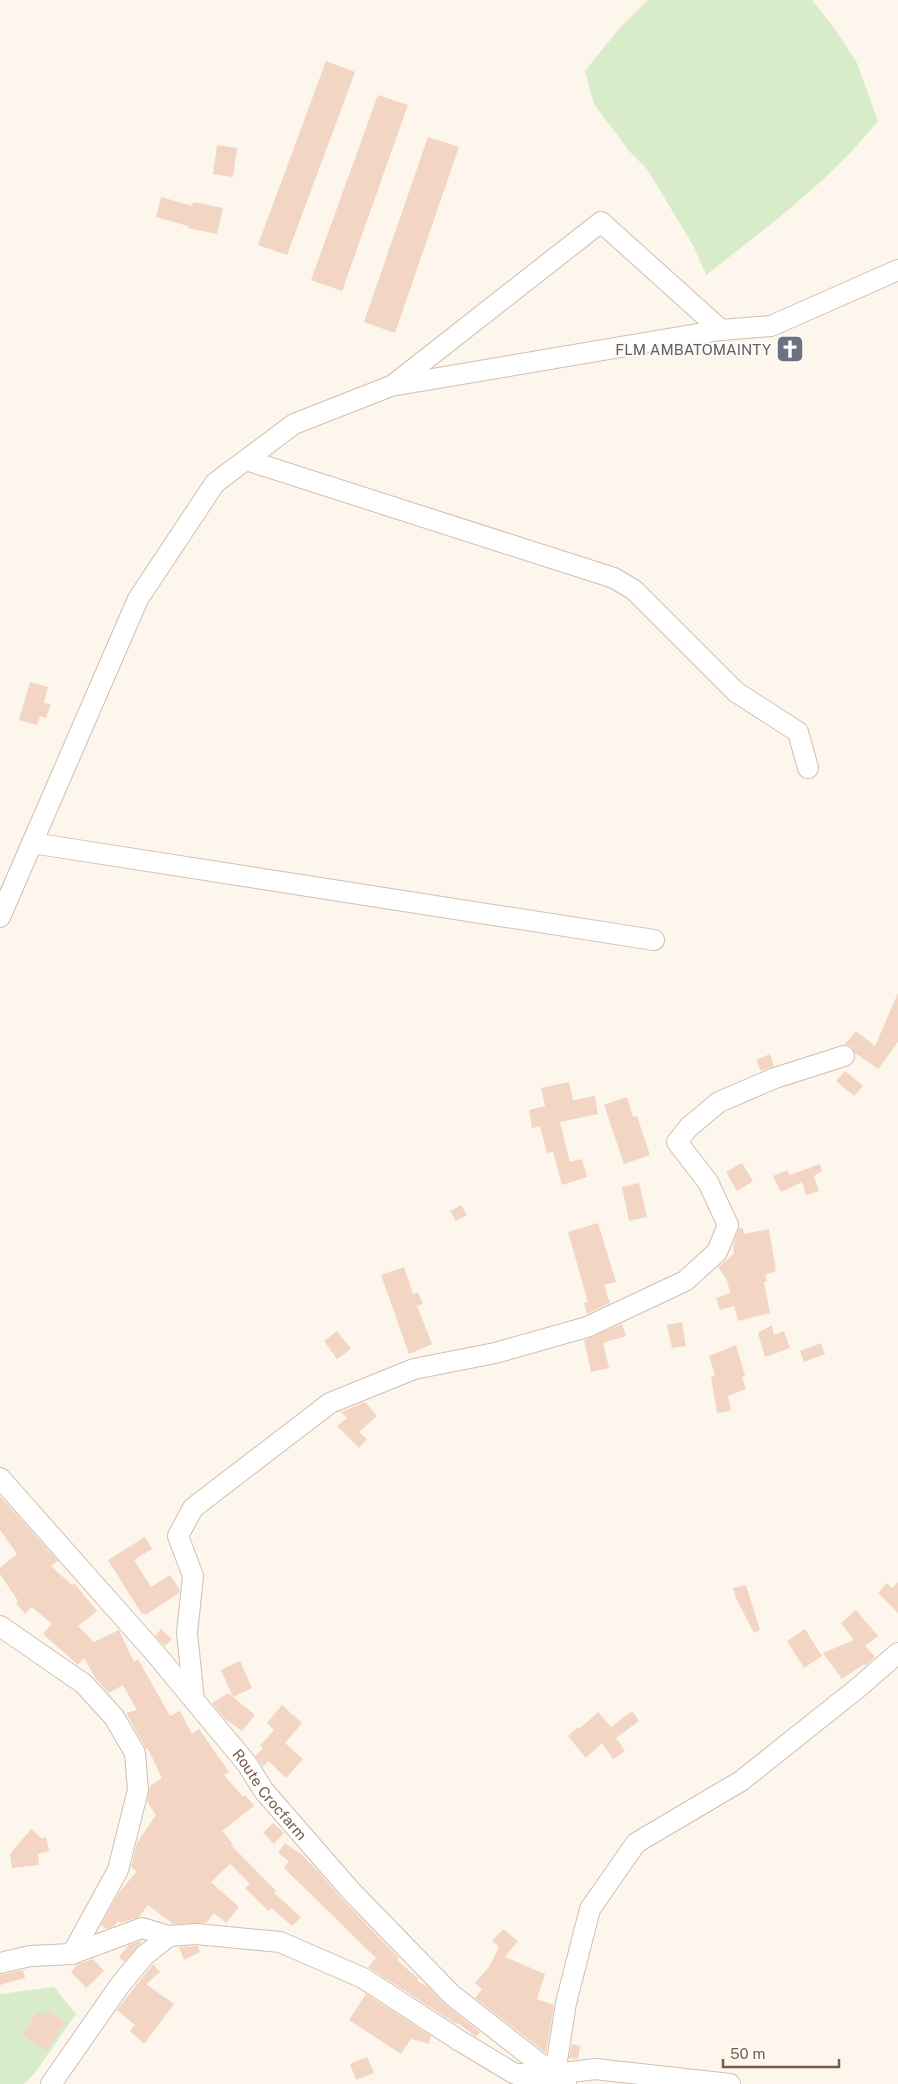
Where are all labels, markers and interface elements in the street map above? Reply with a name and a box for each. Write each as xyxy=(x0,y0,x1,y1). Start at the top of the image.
church icon: FLM AMBATOMAINTY xyxy=(775,334,805,364)
place label: FLM AMBATOMAINTY xyxy=(615,341,771,358)
street label: Route Crocfarm xyxy=(230,1745,311,1843)
scale bar xyxy=(723,2036,839,2068)
text: 50 m xyxy=(730,2045,765,2062)

